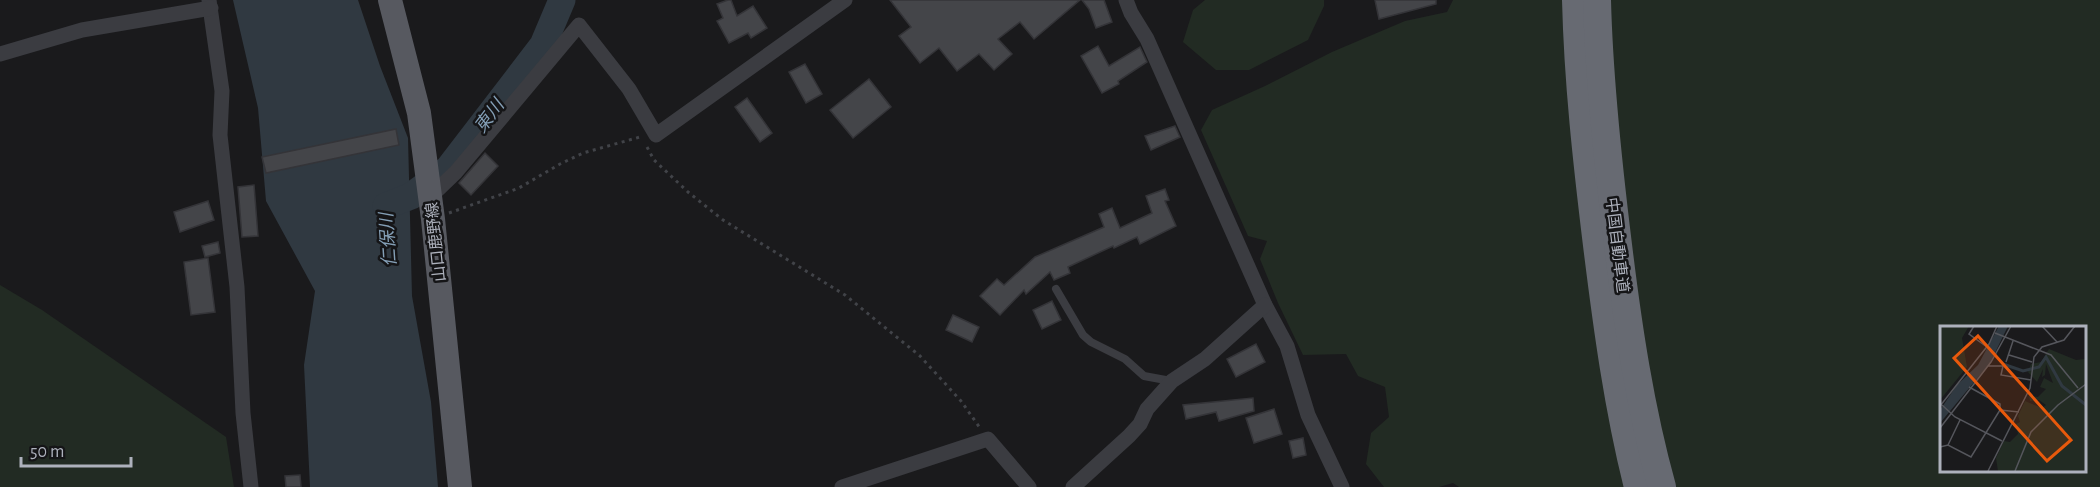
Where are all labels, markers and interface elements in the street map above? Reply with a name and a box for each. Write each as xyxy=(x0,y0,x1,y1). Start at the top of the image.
water label: 東川 xyxy=(470,94,509,136)
street label: 中国自動車道 xyxy=(1603,196,1632,294)
street label: 山口鹿野線 xyxy=(423,201,448,283)
water label: 仁保川 xyxy=(376,210,400,268)
inset map xyxy=(1940,326,2085,472)
scale bar xyxy=(21,430,130,468)
text: 50 m xyxy=(30,443,64,461)

